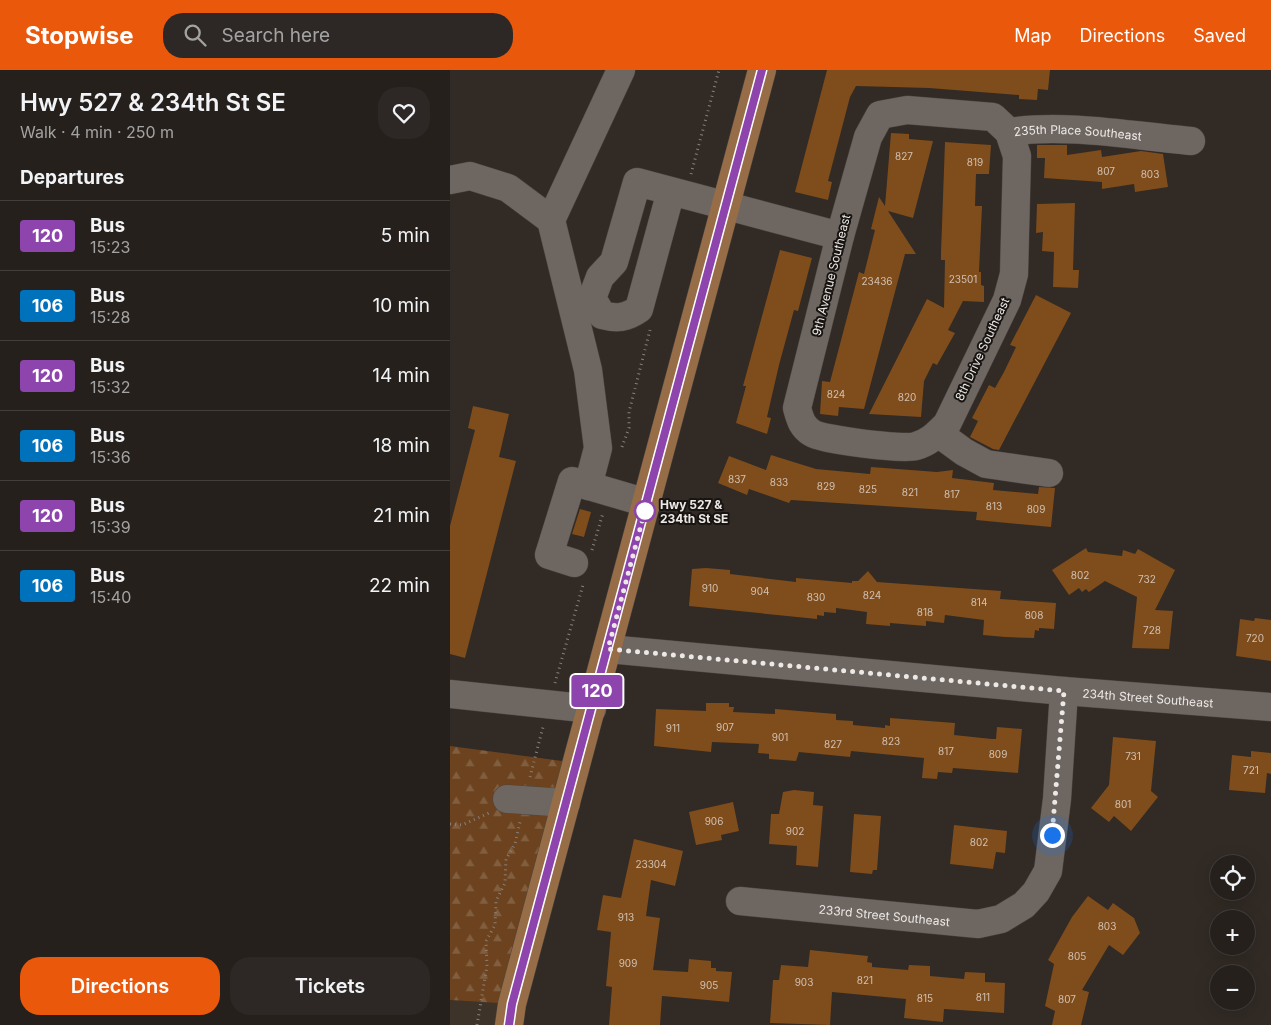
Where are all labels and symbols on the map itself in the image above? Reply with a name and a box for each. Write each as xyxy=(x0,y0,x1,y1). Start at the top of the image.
street label: 235th Place Southeast xyxy=(1013,121,1143,143)
house number: 827 xyxy=(895,150,913,162)
house number: 819 xyxy=(967,156,983,168)
house number: 807 xyxy=(1097,165,1115,177)
house number: 803 xyxy=(1141,168,1159,180)
street label: 9th Avenue Southeast xyxy=(809,213,853,337)
house number: 23501 xyxy=(949,273,977,285)
house number: 23436 xyxy=(861,275,893,287)
street label: 8th Drive Southeast xyxy=(952,295,1013,403)
house number: 824 xyxy=(827,388,845,400)
house number: 820 xyxy=(898,391,916,403)
house number: 837 xyxy=(728,473,746,485)
house number: 833 xyxy=(770,476,788,488)
house number: 829 xyxy=(817,480,835,492)
house number: 825 xyxy=(859,483,877,495)
house number: 821 xyxy=(902,486,918,498)
house number: 817 xyxy=(944,488,960,500)
place label: Hwy 527 & 234th St SE xyxy=(660,497,728,526)
marker: Hwy 527 & 234th St SE xyxy=(634,500,656,522)
house number: 813 xyxy=(986,500,1002,512)
house number: 809 xyxy=(1027,503,1045,515)
house number: 802 xyxy=(1071,569,1089,581)
house number: 732 xyxy=(1138,573,1156,585)
house number: 910 xyxy=(702,582,718,594)
house number: 904 xyxy=(751,585,769,597)
house number: 824 xyxy=(863,589,881,601)
house number: 830 xyxy=(807,591,825,603)
house number: 814 xyxy=(971,596,987,608)
house number: 818 xyxy=(917,606,933,618)
house number: 808 xyxy=(1025,609,1043,621)
house number: 728 xyxy=(1143,624,1161,636)
house number: 720 xyxy=(1246,632,1264,644)
line badge: 120 xyxy=(568,675,626,707)
street label: 234th Street Southeast xyxy=(1082,685,1214,710)
house number: 907 xyxy=(716,721,734,733)
house number: 911 xyxy=(666,722,680,734)
house number: 901 xyxy=(772,731,788,743)
house number: 823 xyxy=(882,735,900,747)
house number: 827 xyxy=(824,738,842,750)
house number: 817 xyxy=(938,745,954,757)
house number: 809 xyxy=(989,748,1007,760)
house number: 731 xyxy=(1125,750,1141,762)
house number: 721 xyxy=(1243,764,1259,776)
house number: 801 xyxy=(1115,798,1131,810)
house number: 906 xyxy=(705,815,723,827)
your location xyxy=(1040,823,1065,848)
house number: 902 xyxy=(786,825,804,837)
house number: 802 xyxy=(970,836,988,848)
house number: 23304 xyxy=(635,858,667,870)
street label: 233rd Street Southeast xyxy=(818,901,951,929)
house number: 913 xyxy=(618,911,634,923)
house number: 803 xyxy=(1098,920,1116,932)
house number: 805 xyxy=(1068,950,1086,962)
house number: 909 xyxy=(619,957,637,969)
house number: 821 xyxy=(857,974,873,986)
house number: 903 xyxy=(795,976,813,988)
house number: 905 xyxy=(700,979,718,991)
house number: 811 xyxy=(976,991,990,1003)
house number: 815 xyxy=(917,992,933,1004)
house number: 807 xyxy=(1058,993,1076,1005)

